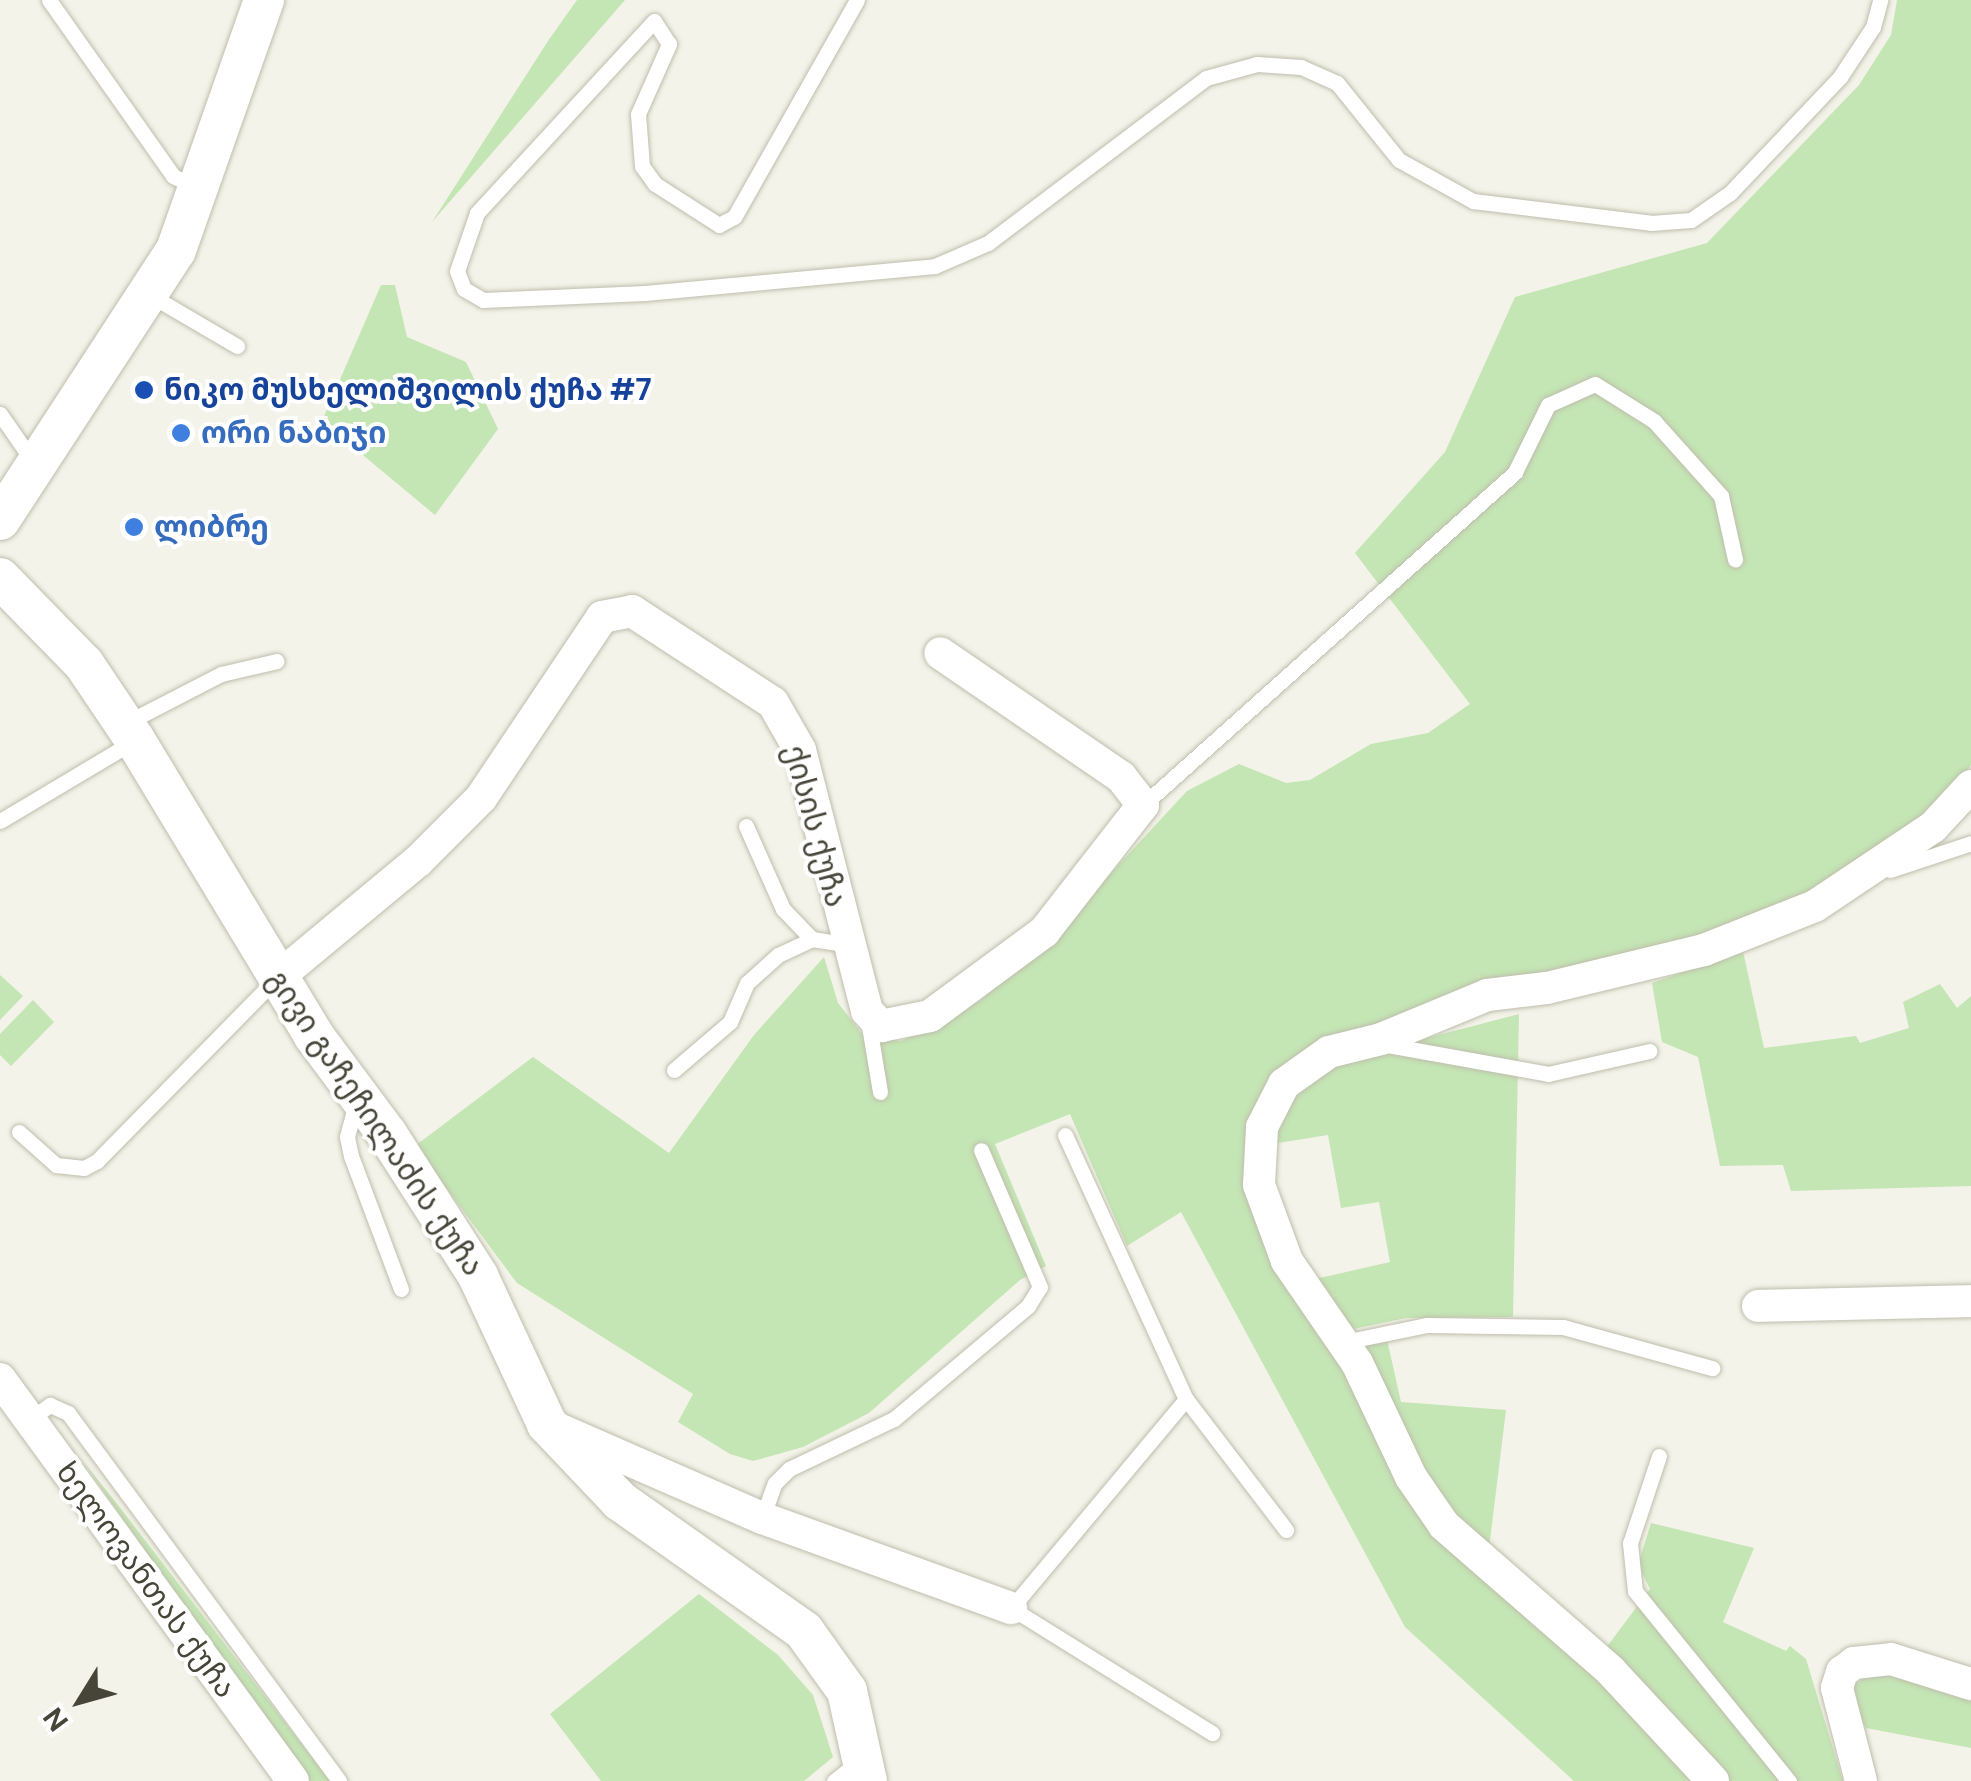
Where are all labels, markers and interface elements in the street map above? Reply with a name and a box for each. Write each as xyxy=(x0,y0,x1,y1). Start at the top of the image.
place label: ნიკო მუსხელიშვილის ქუჩა #7 xyxy=(164,372,652,408)
marker: ნიკო მუსხელიშვილის ქუჩა #7 xyxy=(133,379,155,401)
place label: ორი ნაბიჯი xyxy=(201,415,386,451)
marker: ორი ნაბიჯი xyxy=(170,422,192,444)
place label: ლიბრე xyxy=(154,509,269,545)
marker: ლიბრე xyxy=(123,516,145,538)
street label: ქისის ქუჩა xyxy=(776,741,854,911)
street label: გივი გაჩეჩილაძის ქუჩა xyxy=(259,963,491,1283)
street label: ხელოვანთას ქუჩა xyxy=(48,1455,244,1705)
north arrow xyxy=(30,1651,130,1751)
text: N xyxy=(35,1700,77,1739)

